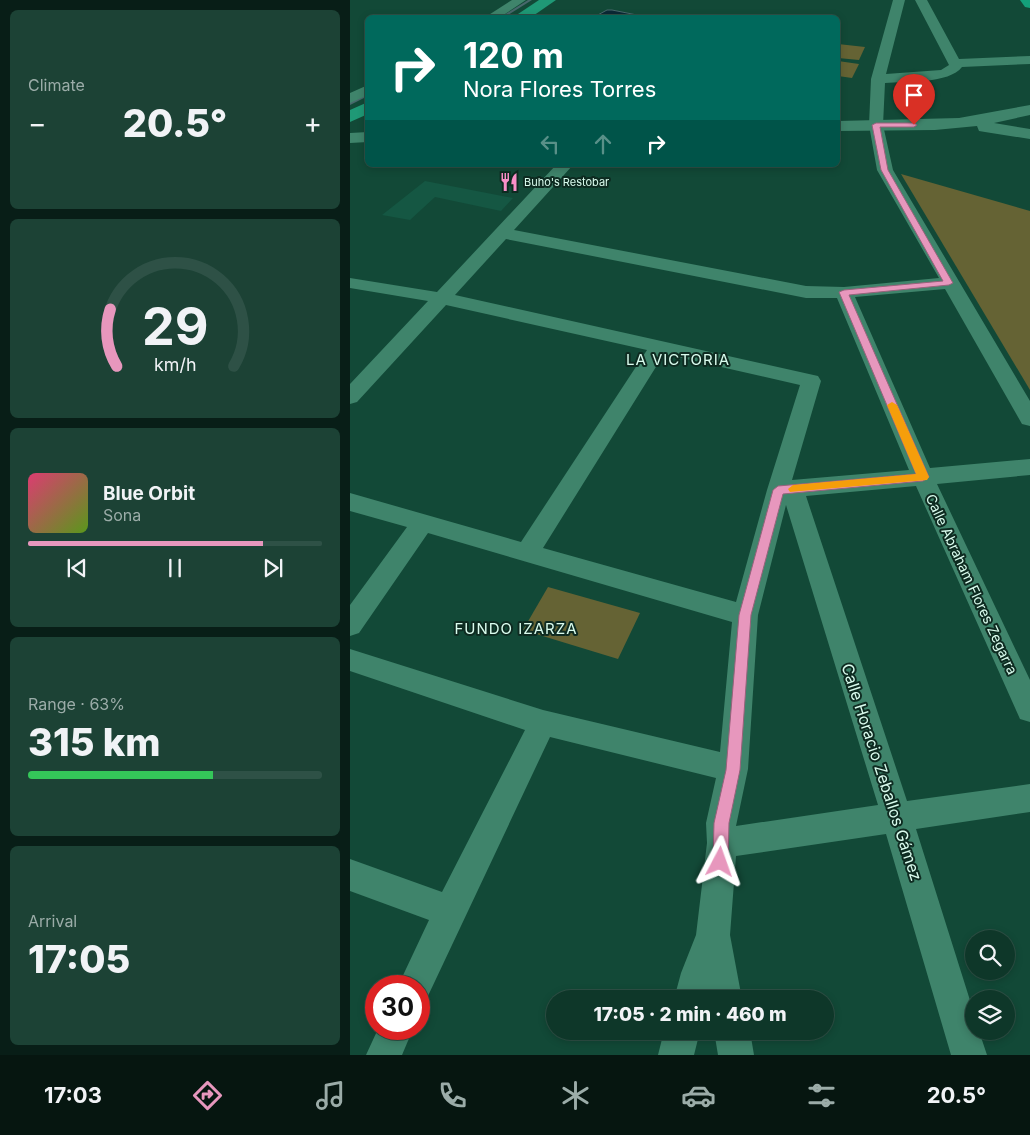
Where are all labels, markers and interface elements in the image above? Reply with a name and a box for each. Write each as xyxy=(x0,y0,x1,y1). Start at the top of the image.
text: 120 m xyxy=(463,34,564,76)
icon: right xyxy=(380,35,445,100)
pin xyxy=(893,74,935,125)
text: Climate xyxy=(28,75,85,95)
text: Nora Flores Torres xyxy=(463,76,656,102)
icon: arrive xyxy=(900,81,928,109)
text: 20.5° xyxy=(123,100,227,146)
text: − xyxy=(28,106,47,140)
text: + xyxy=(303,106,322,140)
icon: left xyxy=(536,130,564,158)
icon: ahead xyxy=(589,130,617,158)
icon: right xyxy=(642,130,670,158)
restaurant icon: Buho's Restobar xyxy=(498,171,520,193)
place label: Buho's Restobar xyxy=(524,175,609,189)
text: 29 xyxy=(142,295,208,358)
district label: LA VICTORIA xyxy=(626,350,730,369)
text: km/h xyxy=(154,354,196,375)
text: Blue Orbit xyxy=(103,482,195,505)
street label: Calle Abraham Flores Zegarra xyxy=(923,491,1021,677)
text: Sona xyxy=(103,505,141,525)
icon: previous xyxy=(63,554,91,582)
icon: pause xyxy=(161,554,189,582)
icon: next xyxy=(259,554,287,582)
district label: FUNDO IZARZA xyxy=(454,619,578,638)
street label: Calle Horacio Zeballos Gámez xyxy=(837,661,927,883)
text: Range · 63% xyxy=(28,694,125,714)
text: 315 km xyxy=(28,719,161,765)
position arrow xyxy=(693,835,745,887)
text: Arrival xyxy=(28,911,77,931)
map controls xyxy=(965,930,1015,1040)
button: search xyxy=(965,930,1015,980)
text: 17:05 xyxy=(28,936,130,982)
speed limit sign: 30 xyxy=(365,975,430,1040)
button: layers xyxy=(965,990,1015,1040)
text: 17:05 · 2 min · 460 m xyxy=(593,1003,787,1026)
icon: directions xyxy=(190,1078,225,1113)
icon: music xyxy=(313,1078,348,1113)
icon: phone xyxy=(435,1078,470,1113)
icon: climate xyxy=(558,1078,593,1113)
icon: car xyxy=(681,1078,716,1113)
icon: filters xyxy=(804,1078,839,1113)
text: 17:03 xyxy=(44,1082,102,1108)
text: 20.5° xyxy=(927,1082,986,1108)

